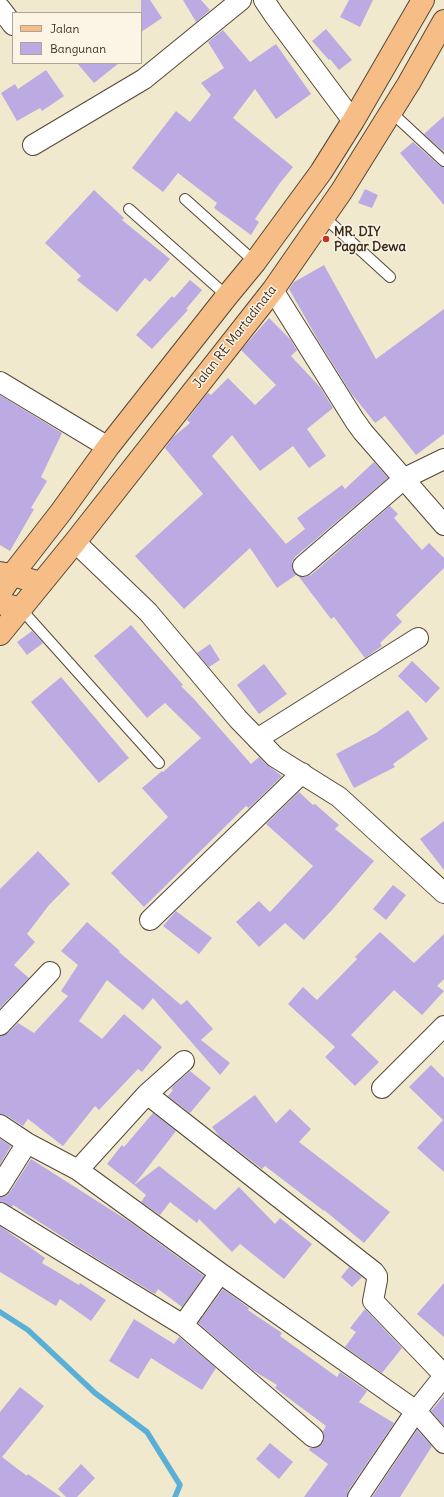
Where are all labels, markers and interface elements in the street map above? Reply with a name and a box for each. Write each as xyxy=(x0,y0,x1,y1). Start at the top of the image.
legend xyxy=(12,12,142,64)
text: Jalan xyxy=(50,21,79,36)
text: Bangunan xyxy=(50,41,106,56)
place label: MR. DIY Pagar Dewa xyxy=(334,224,406,255)
marker: MR. DIY Pagar Dewa xyxy=(321,234,331,244)
street label: Jalan RE Martadinata xyxy=(190,282,280,392)

